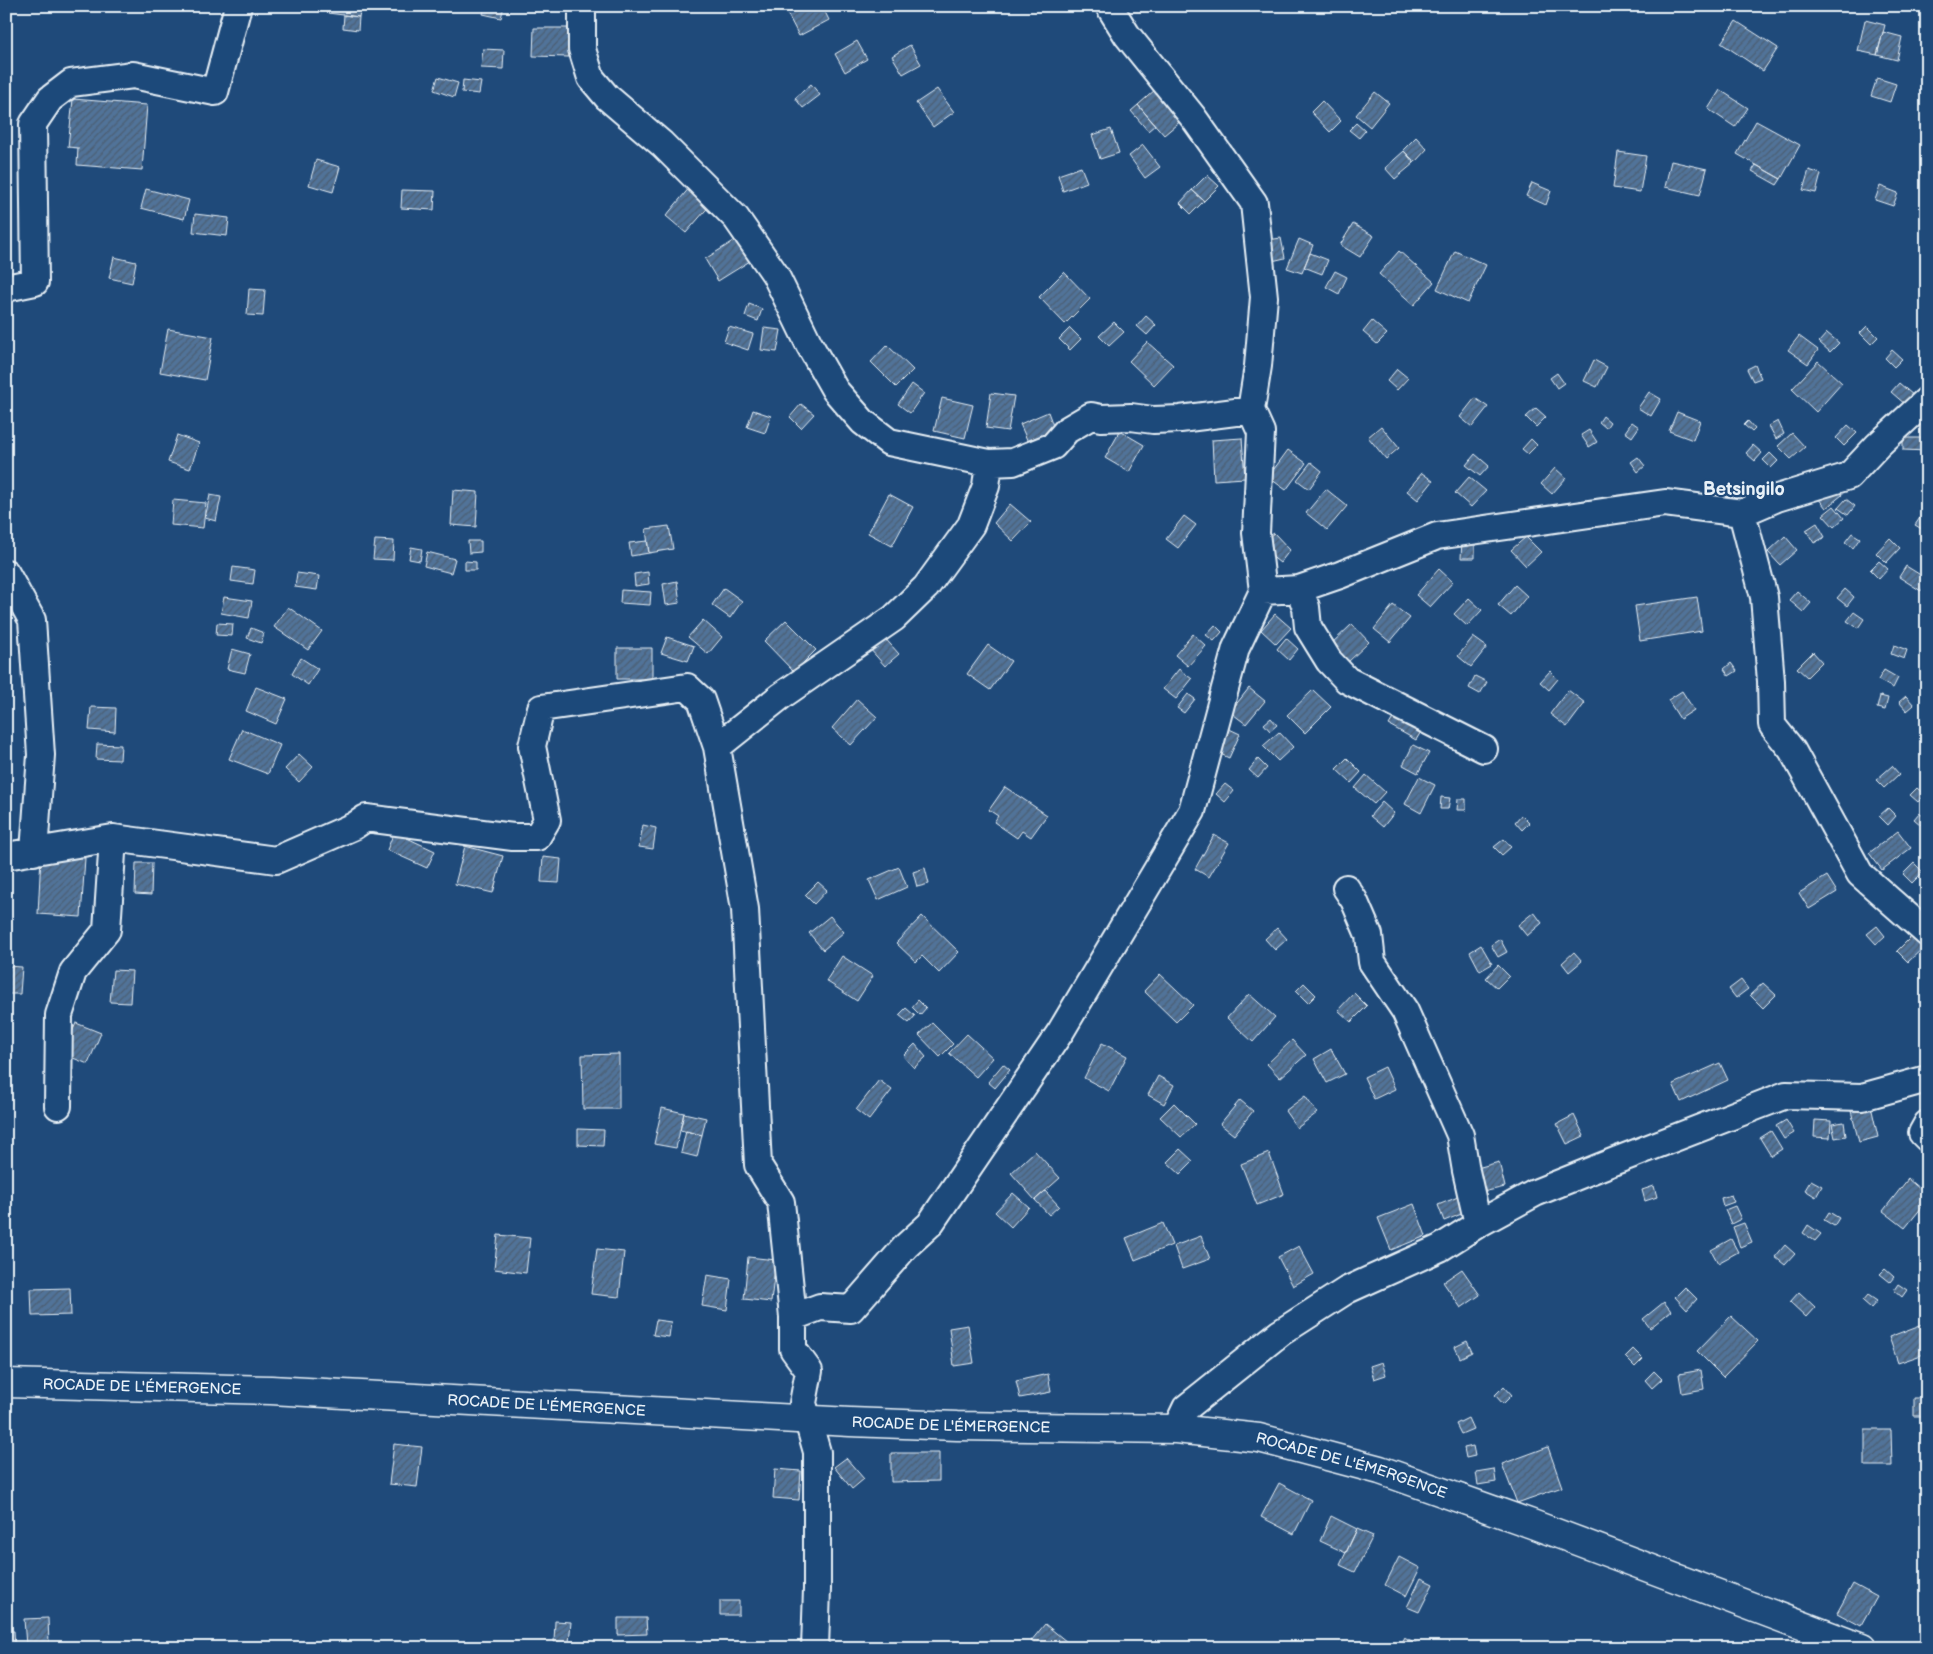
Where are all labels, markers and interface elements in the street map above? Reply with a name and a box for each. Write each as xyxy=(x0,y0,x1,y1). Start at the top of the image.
district label: Betsingilo xyxy=(1703,479,1785,500)
street label: ROCADE DE L'ÉMERGENCE xyxy=(42,1375,241,1399)
street label: ROCADE DE L'ÉMERGENCE xyxy=(447,1391,646,1421)
street label: ROCADE DE L'ÉMERGENCE xyxy=(851,1413,1050,1437)
street label: ROCADE DE L'ÉMERGENCE xyxy=(1254,1429,1450,1503)

